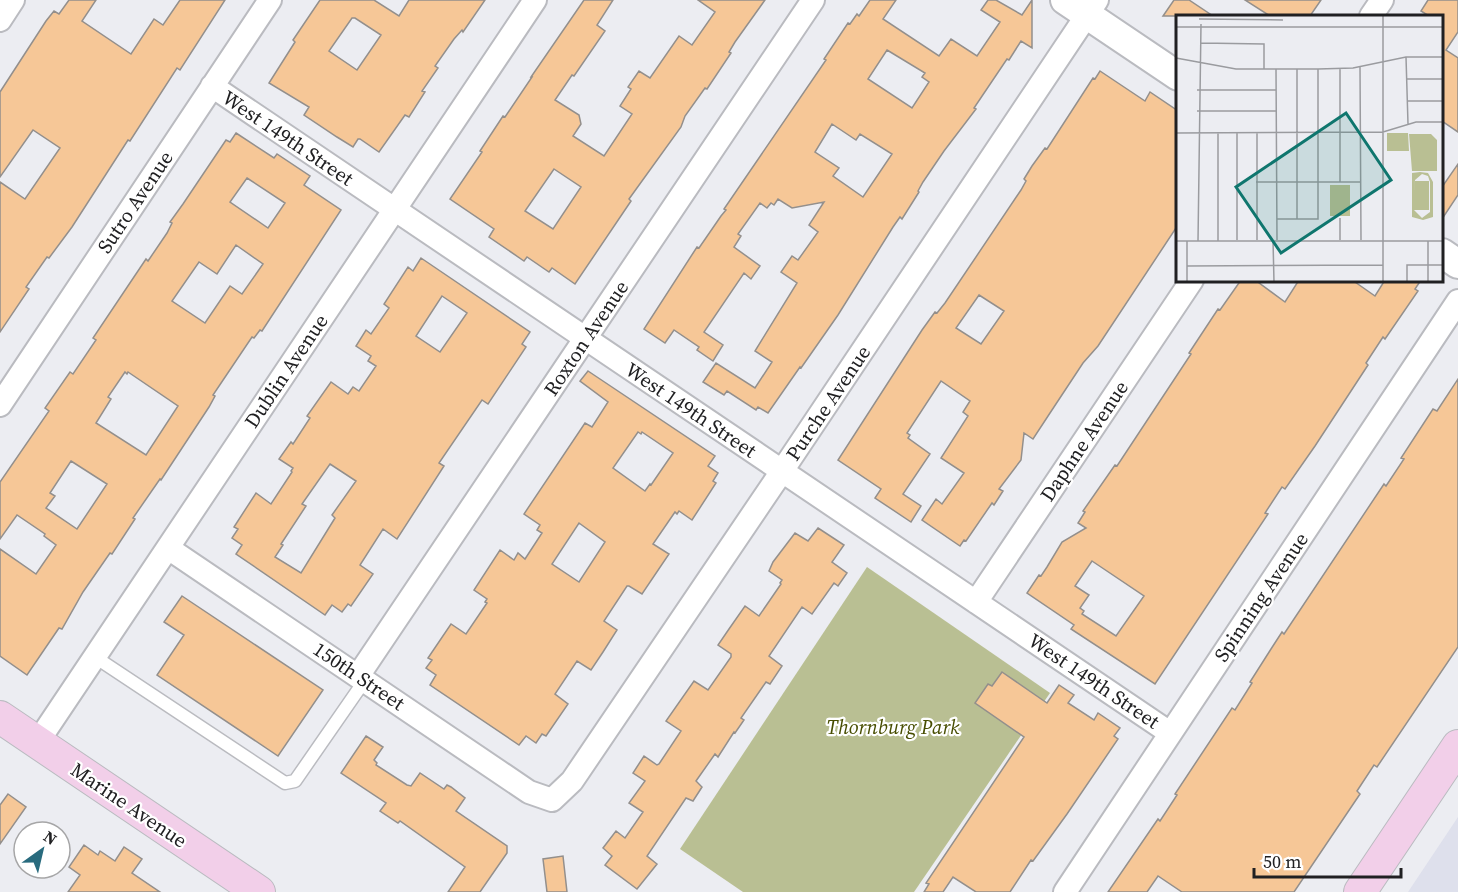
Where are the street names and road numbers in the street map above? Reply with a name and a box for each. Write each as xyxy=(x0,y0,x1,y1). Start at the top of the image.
street label: West 149th Street xyxy=(217,84,360,193)
street label: Sutro Avenue xyxy=(90,145,180,259)
street label: Roxton Avenue xyxy=(537,275,635,401)
street label: Dublin Avenue xyxy=(238,309,334,433)
street label: Purche Avenue xyxy=(779,340,877,466)
street label: West 149th Street xyxy=(620,356,763,465)
street label: Daphne Avenue xyxy=(1033,375,1135,507)
street label: Spinning Avenue xyxy=(1207,527,1315,667)
street label: West 149th Street xyxy=(1023,627,1166,736)
street label: 150th Street xyxy=(308,635,411,717)
street label: Marine Avenue xyxy=(65,756,193,854)

